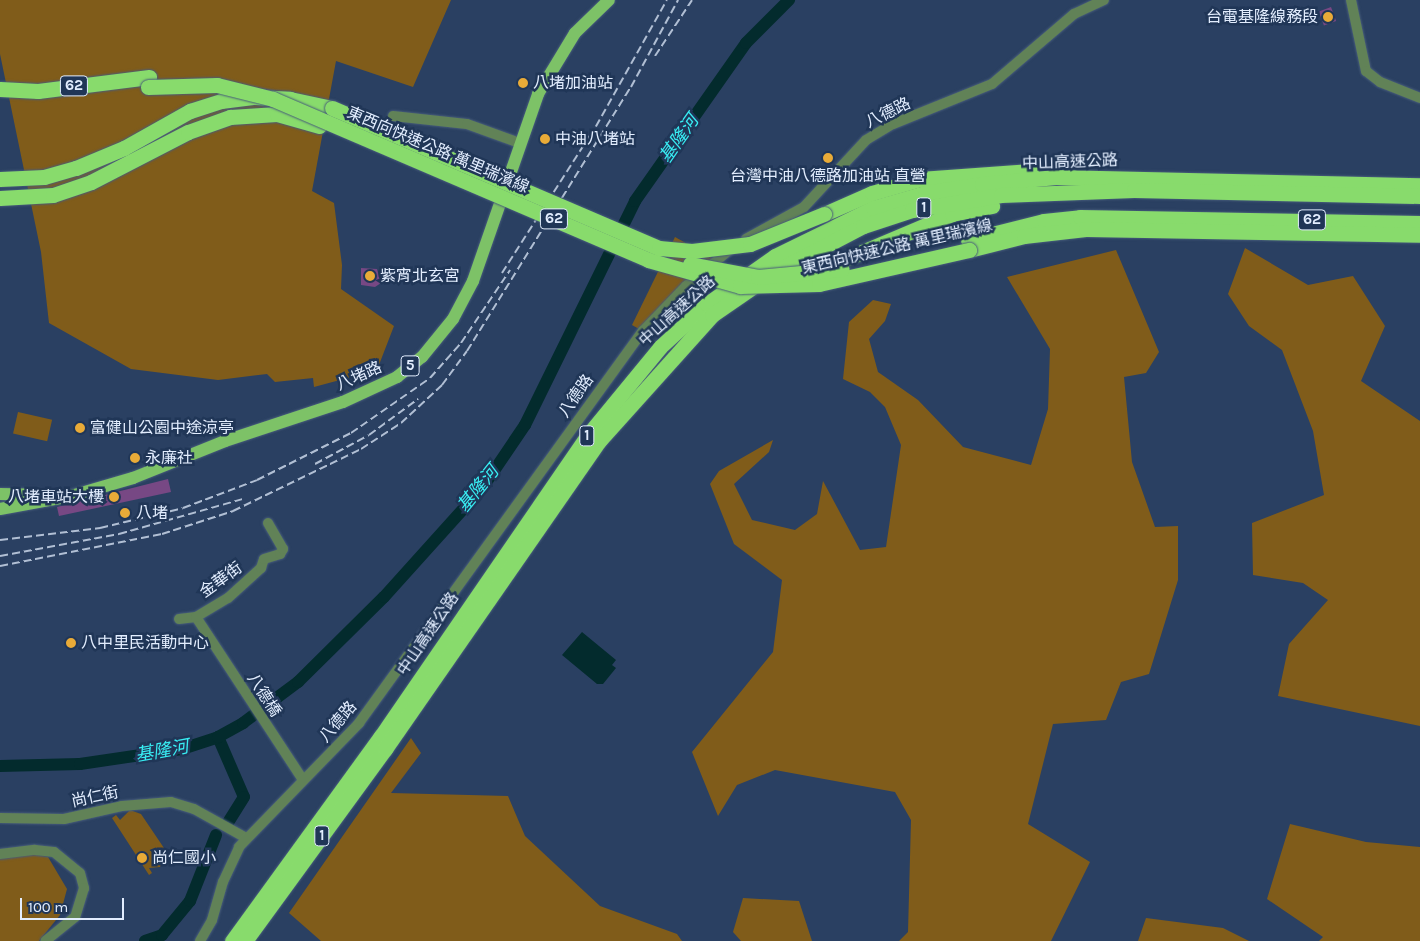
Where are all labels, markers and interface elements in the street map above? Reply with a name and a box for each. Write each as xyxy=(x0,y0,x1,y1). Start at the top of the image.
place label: 台電基隆線務段 xyxy=(1206,7,1318,27)
marker: 台電基隆線務段 xyxy=(1322,11,1334,23)
place label: 八堵加油站 xyxy=(533,73,613,93)
road number: 62 xyxy=(59,74,89,98)
marker: 八堵加油站 xyxy=(517,77,529,89)
street label: 八德路 xyxy=(862,94,914,132)
street label: 東西向快速公路 萬里瑞濱線 xyxy=(344,103,532,197)
water label: 基隆河 xyxy=(655,111,703,167)
place label: 中油八堵站 xyxy=(555,129,635,149)
marker: 中油八堵站 xyxy=(539,133,551,145)
street label: 中山高速公路 xyxy=(1022,151,1118,173)
marker: 台灣中油八德路加油站 直營 xyxy=(822,152,834,164)
place label: 台灣中油八德路加油站 直營 xyxy=(730,166,926,186)
road number: 1 xyxy=(915,196,933,220)
road number: 62 xyxy=(539,206,569,232)
road number: 62 xyxy=(1297,208,1327,232)
street label: 東西向快速公路 萬里瑞濱線 xyxy=(799,216,995,278)
place label: 紫宵北玄宮 xyxy=(380,266,460,286)
marker: 紫宵北玄宮 xyxy=(364,270,376,282)
street label: 中山高速公路 xyxy=(635,272,719,350)
road number: 5 xyxy=(400,354,420,378)
street label: 八堵路 xyxy=(333,357,385,395)
street label: 八德路 xyxy=(554,371,598,421)
place label: 富健山公園中途涼亭 xyxy=(90,418,234,438)
marker: 富健山公園中途涼亭 xyxy=(74,422,86,434)
road number: 1 xyxy=(578,424,596,448)
place label: 永廉社 xyxy=(145,448,193,468)
marker: 永廉社 xyxy=(129,452,141,464)
water label: 基隆河 xyxy=(453,461,503,517)
place label: 八堵車站大樓 xyxy=(8,487,104,507)
marker: 八堵車站大樓 xyxy=(108,491,120,503)
place label: 八堵 xyxy=(136,503,168,523)
marker: 八堵 xyxy=(118,506,132,520)
street label: 金華街 xyxy=(196,558,246,602)
street label: 中山高速公路 xyxy=(393,589,463,679)
place label: 八中里民活動中心 xyxy=(81,633,209,653)
marker: 八中里民活動中心 xyxy=(65,637,77,649)
street label: 八德橋 xyxy=(243,670,285,720)
street label: 八德路 xyxy=(315,698,361,746)
water label: 基隆河 xyxy=(134,736,190,766)
street label: 尚仁街 xyxy=(70,783,120,811)
road number: 1 xyxy=(313,824,331,848)
place label: 尚仁國小 xyxy=(152,848,216,868)
marker: 尚仁國小 xyxy=(136,852,148,864)
scale bar xyxy=(22,888,126,920)
text: 100 m xyxy=(28,898,68,916)

